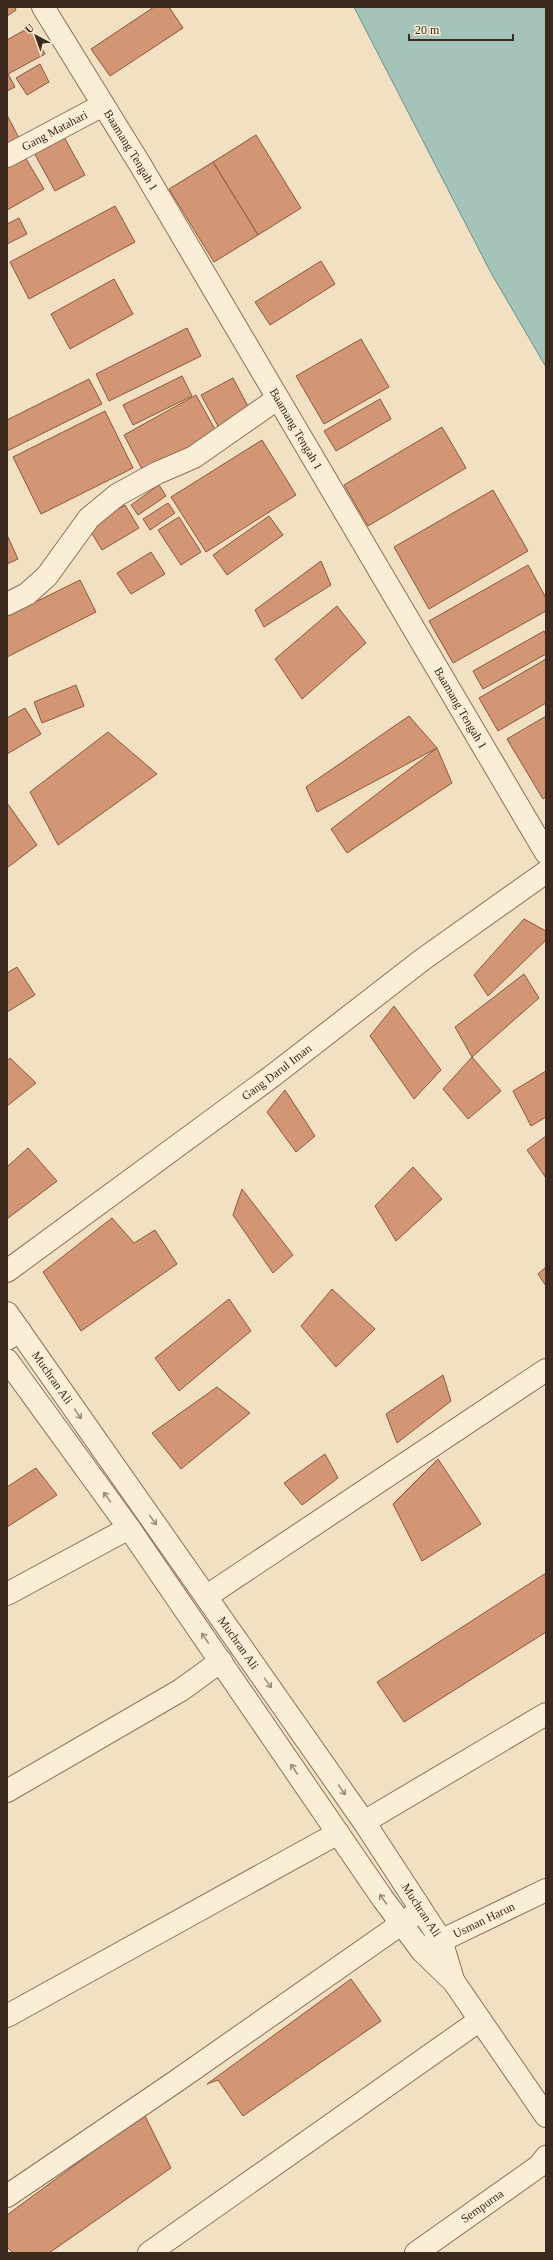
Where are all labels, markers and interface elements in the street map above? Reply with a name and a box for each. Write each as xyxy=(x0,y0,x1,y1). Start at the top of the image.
north arrow xyxy=(16,16,56,56)
scale bar xyxy=(409,16,513,42)
text: U xyxy=(23,21,36,36)
text: 20 m xyxy=(415,23,440,37)
street label: Gang Matahari xyxy=(19,107,90,154)
street label: Baamang Tengah 1 xyxy=(101,107,161,193)
street label: Baamang Tengah 1 xyxy=(267,386,325,472)
street label: Baamang Tengah 1 xyxy=(431,665,490,751)
street label: Gang Darul Iman xyxy=(239,1041,314,1103)
street label: Muchran Ali xyxy=(29,1349,76,1407)
one-way arrow xyxy=(74,1408,82,1419)
one-way arrow xyxy=(103,1492,111,1503)
one-way arrow xyxy=(149,1514,157,1525)
street label: Muchran Ali xyxy=(215,1614,262,1672)
one-way arrow xyxy=(201,1633,209,1644)
one-way arrow xyxy=(264,1678,272,1689)
one-way arrow xyxy=(290,1763,298,1774)
one-way arrow xyxy=(338,1784,346,1795)
street label: Muchran Ali xyxy=(399,1881,444,1940)
one-way arrow xyxy=(379,1894,387,1905)
street label: Usman Harun xyxy=(451,1899,517,1941)
street label: Sempurna xyxy=(458,2186,507,2226)

